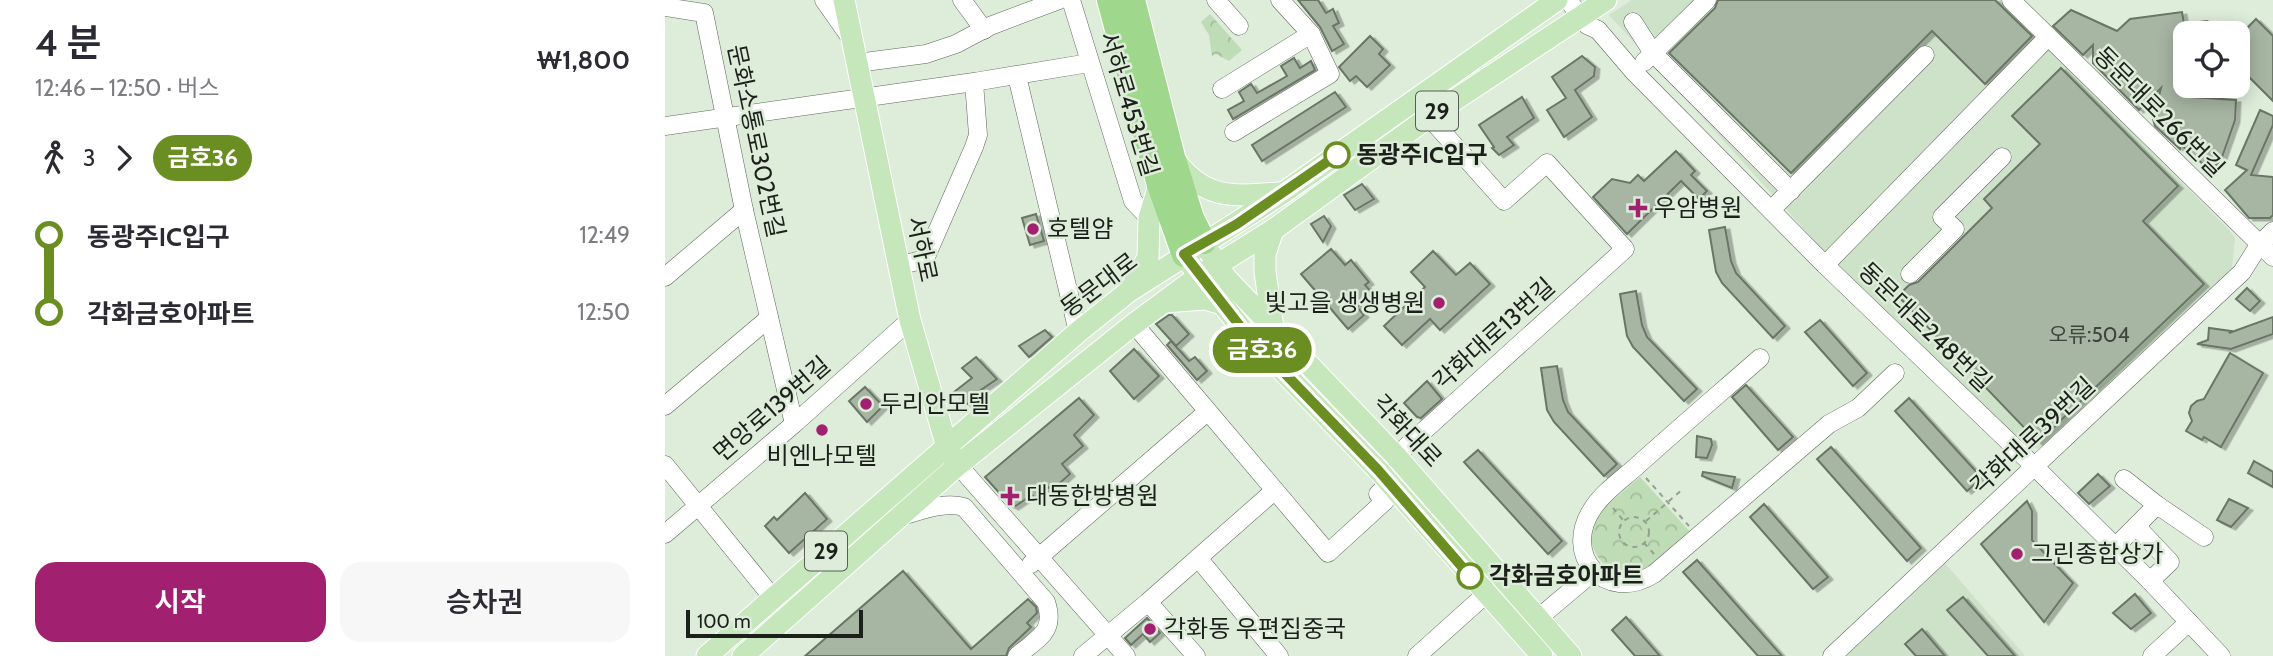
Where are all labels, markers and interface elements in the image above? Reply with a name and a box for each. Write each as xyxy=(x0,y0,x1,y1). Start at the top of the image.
text: 4 분 xyxy=(35,19,102,66)
map controls xyxy=(2173,21,2250,98)
button: locate xyxy=(2173,21,2250,98)
street label: 서하로453번길 xyxy=(1094,28,1165,180)
street label: 동문대로266번길 xyxy=(2088,40,2231,183)
street label: 문화소통로302번길 xyxy=(722,42,791,240)
text: ₩1,800 xyxy=(537,44,630,76)
text: 12:46 – 12:50 · 버스 xyxy=(35,74,220,102)
road number: 29 xyxy=(1416,92,1458,130)
icon: walk xyxy=(35,139,73,177)
icon: forward xyxy=(105,139,143,177)
place label: 동광주IC입구 xyxy=(1356,140,1488,169)
marker: 동광주IC입구 xyxy=(1324,142,1350,168)
text: 금호36 xyxy=(167,143,238,172)
text: 3 xyxy=(83,144,95,172)
place label: 우암병원 xyxy=(1654,193,1742,222)
marker: 우암병원 xyxy=(1628,198,1648,218)
street label: 서하로 xyxy=(901,213,944,284)
place label: 호텔얌 xyxy=(1047,214,1113,243)
text: 동광주IC입구 xyxy=(87,221,230,253)
text: 12:49 xyxy=(579,221,630,249)
marker: 호텔얌 xyxy=(1025,221,1041,237)
street label: 동문대로 xyxy=(1055,246,1143,323)
street label: 동문대로248번길 xyxy=(1853,256,1998,397)
street label: 각화대로13번길 xyxy=(1427,272,1560,396)
place label: 빛고을 생생병원 xyxy=(1265,288,1425,317)
marker: 빛고을 생생병원 xyxy=(1431,295,1447,311)
text: 각화금호아파트 xyxy=(87,298,254,330)
text: 12:50 xyxy=(577,298,630,326)
house number: 오류:504 xyxy=(2048,322,2130,347)
line badge: 금호36 xyxy=(1213,327,1311,373)
text: 금호36 xyxy=(1227,335,1297,364)
street label: 면앙로139번길 xyxy=(708,350,836,467)
street label: 각화대로39번길 xyxy=(1965,371,2101,500)
street label: 각화대로 xyxy=(1367,388,1448,473)
place label: 두리안모텔 xyxy=(880,389,990,418)
marker: 두리안모텔 xyxy=(858,396,874,412)
marker: 비엔나모텔 xyxy=(814,422,830,438)
place label: 비엔나모텔 xyxy=(767,441,877,470)
place label: 대동한방병원 xyxy=(1026,481,1158,510)
marker: 대동한방병원 xyxy=(1000,486,1020,506)
road number: 29 xyxy=(805,531,847,570)
place label: 그린종합상가 xyxy=(2031,539,2163,568)
marker: 그린종합상가 xyxy=(2009,546,2025,562)
place label: 각화금호아파트 xyxy=(1489,561,1644,590)
button: 시작 xyxy=(35,562,326,642)
button: 승차권 xyxy=(340,562,630,642)
marker: 각화금호아파트 xyxy=(1457,563,1483,589)
scale bar xyxy=(686,607,863,639)
text: 100 m xyxy=(697,610,751,633)
place label: 각화동 우편집중국 xyxy=(1164,614,1346,643)
marker: 각화동 우편집중국 xyxy=(1142,621,1158,637)

